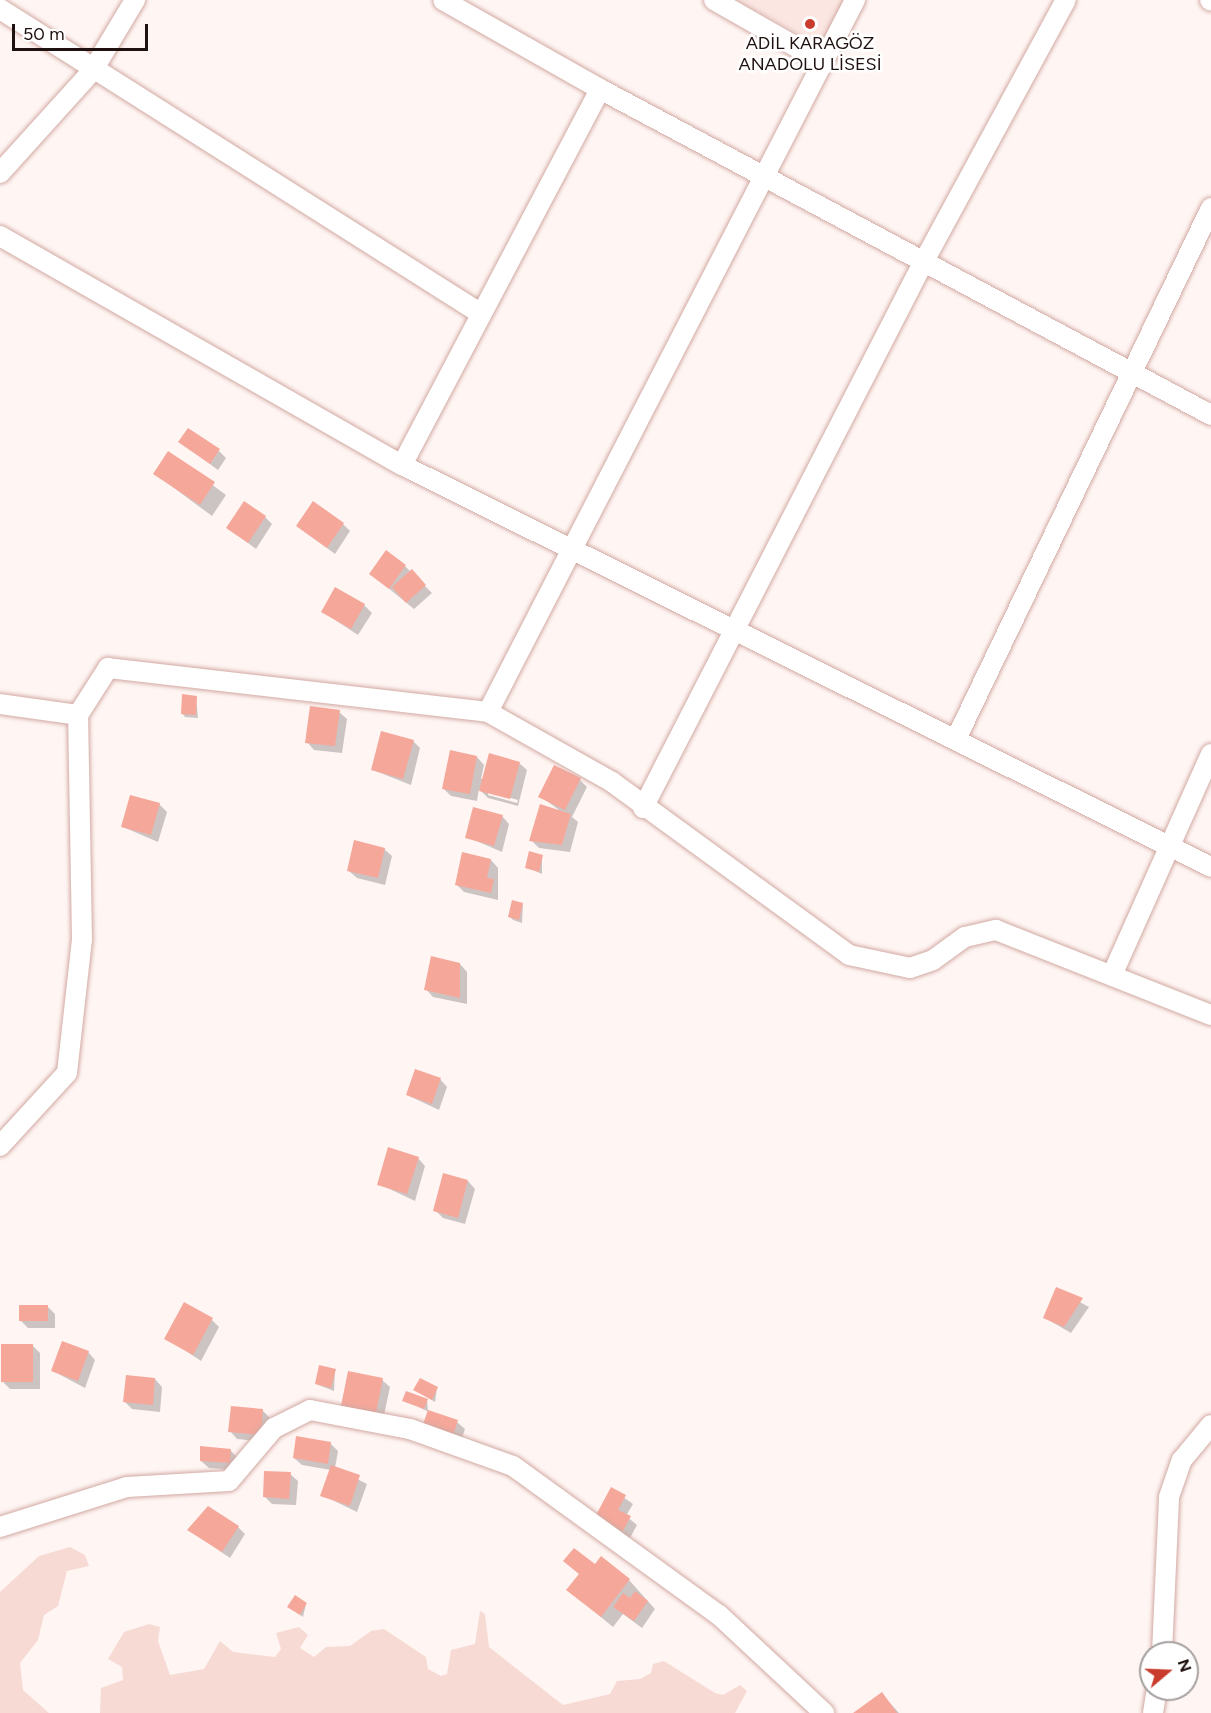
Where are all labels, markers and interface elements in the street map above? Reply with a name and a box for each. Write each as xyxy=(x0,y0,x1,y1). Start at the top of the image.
scale bar xyxy=(15,12,152,50)
marker: ADİL KARAGÖZ ANADOLU LİSESİ xyxy=(803,17,817,31)
text: 50 m xyxy=(23,23,65,45)
place label: ADİL KARAGÖZ ANADOLU LİSESİ xyxy=(738,33,882,76)
north arrow xyxy=(1139,1641,1199,1701)
text: N xyxy=(1174,1657,1196,1675)

